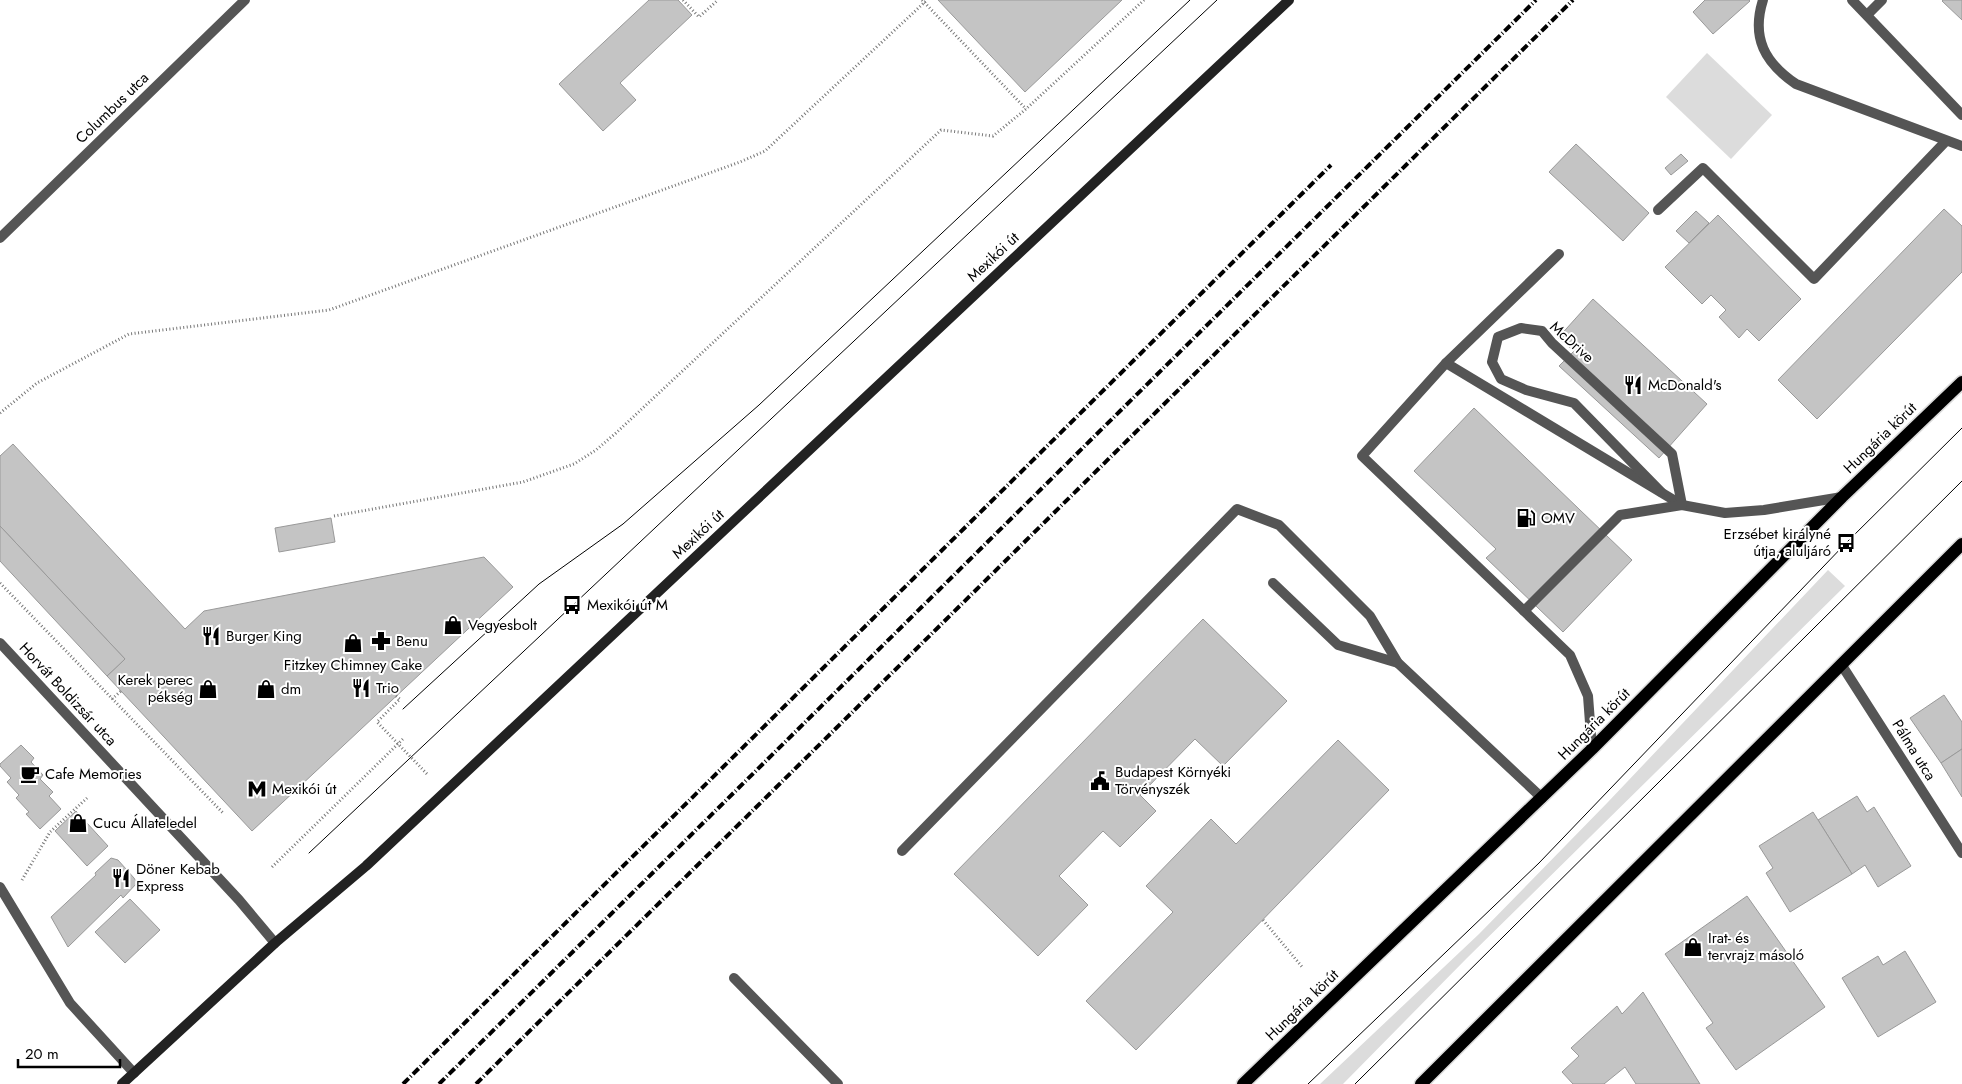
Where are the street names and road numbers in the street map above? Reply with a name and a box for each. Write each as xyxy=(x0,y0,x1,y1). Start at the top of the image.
street label: Columbus utca xyxy=(70,67,154,149)
street label: Mexikói út xyxy=(962,227,1024,287)
street label: McDrive xyxy=(1545,316,1599,368)
street label: Hungária körút xyxy=(1838,397,1922,479)
street label: Mexikói út xyxy=(667,504,729,564)
street label: Horvát Boldizsár utca xyxy=(14,637,122,751)
street label: Hungária körút xyxy=(1553,683,1635,765)
street label: Pálma utca xyxy=(1887,715,1941,785)
street label: Hungária körút xyxy=(1260,964,1344,1046)

